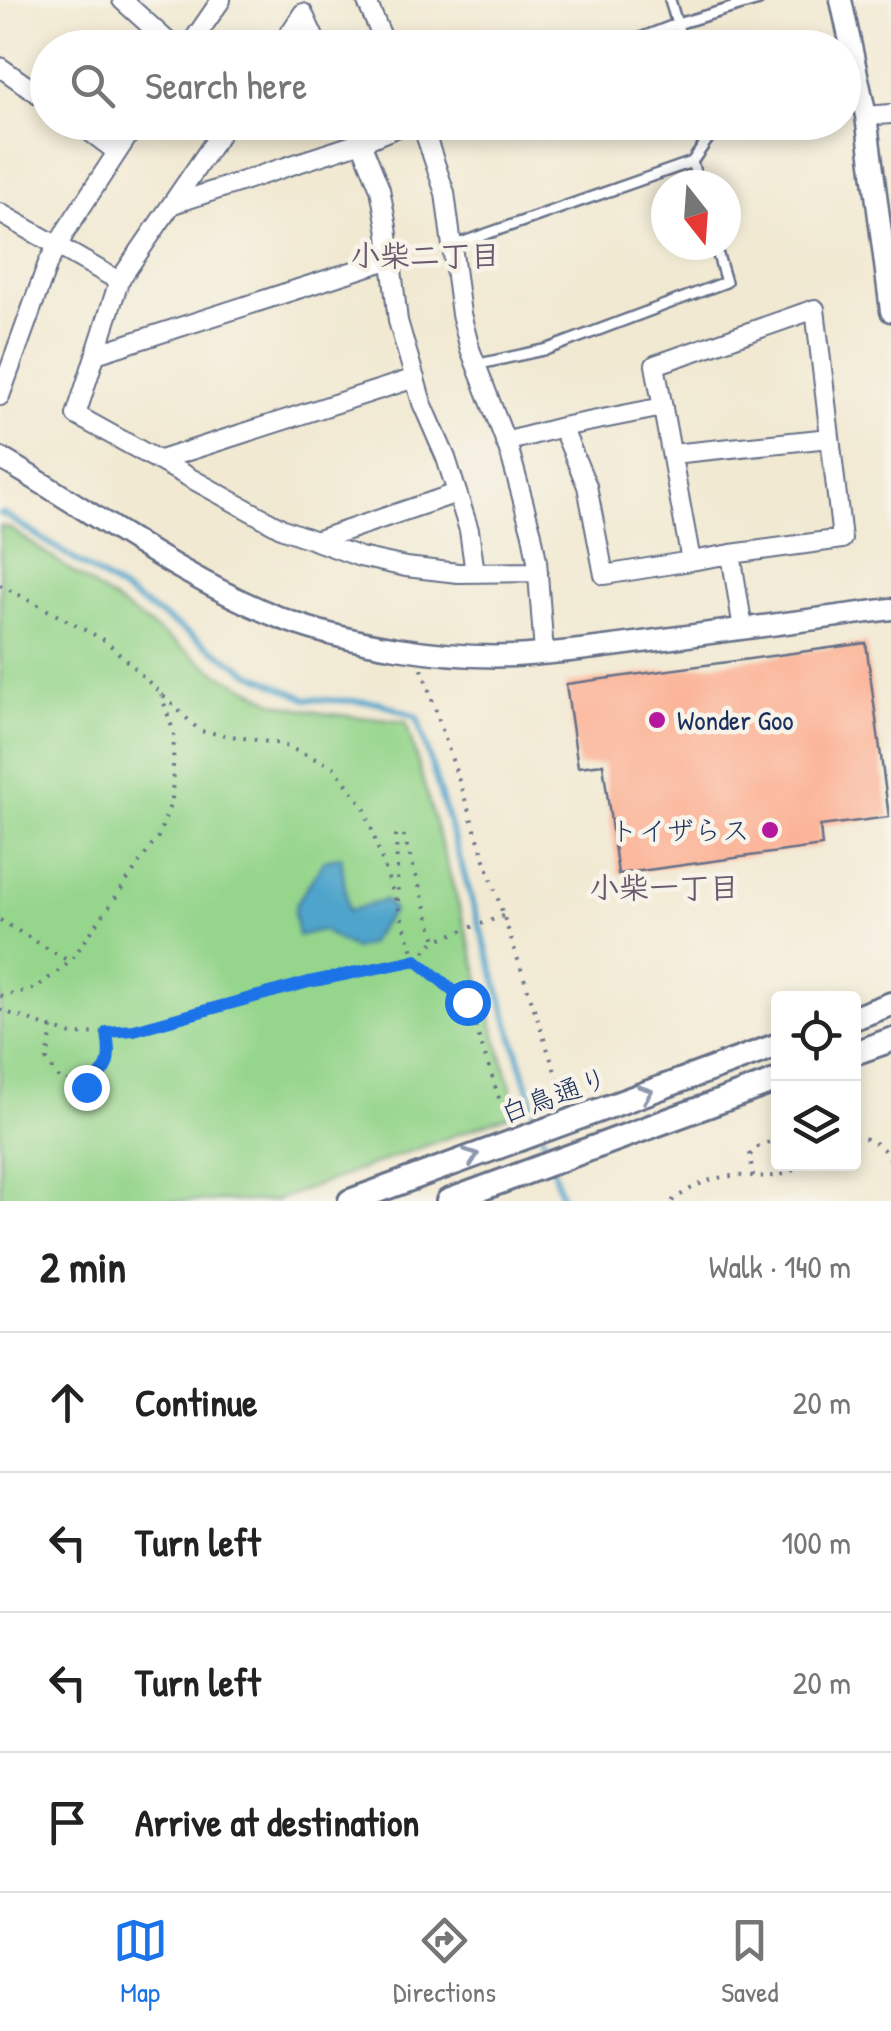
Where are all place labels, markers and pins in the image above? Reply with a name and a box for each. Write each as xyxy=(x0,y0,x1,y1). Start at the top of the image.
place label: Wonder Goo xyxy=(677,701,793,739)
marker: Wonder Goo xyxy=(646,709,668,731)
place label: トイザらス xyxy=(610,811,750,849)
marker: トイザらス xyxy=(759,819,781,841)

